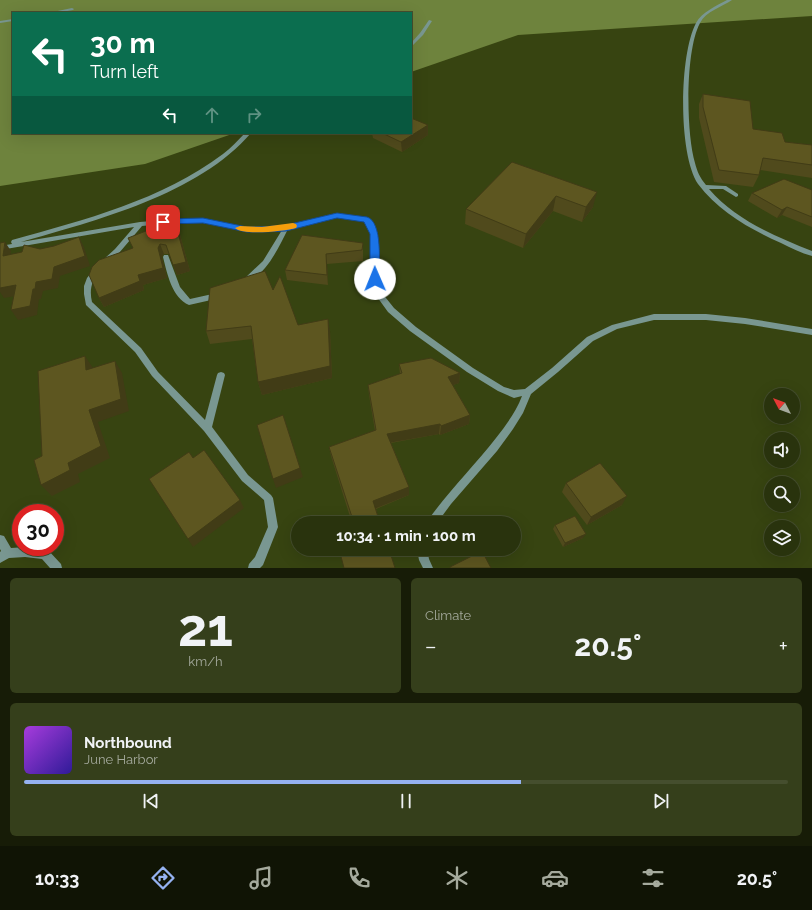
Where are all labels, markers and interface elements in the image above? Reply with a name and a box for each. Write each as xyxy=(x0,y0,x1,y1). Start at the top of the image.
text: 30 m xyxy=(90,27,156,60)
icon: left xyxy=(24,28,76,80)
text: Turn left xyxy=(90,61,159,82)
icon: left xyxy=(159,104,181,126)
icon: ahead xyxy=(201,104,223,126)
icon: right xyxy=(243,104,265,126)
pin xyxy=(146,205,180,239)
icon: arrive xyxy=(152,211,174,233)
position arrow xyxy=(354,258,396,300)
north arrow xyxy=(764,388,800,424)
map controls xyxy=(764,388,800,556)
button: sound xyxy=(764,432,800,468)
button: search xyxy=(764,476,800,512)
speed limit sign: 30 xyxy=(12,504,64,556)
button: layers xyxy=(764,520,800,556)
text: 10:34 · 1 min · 100 m xyxy=(336,527,476,545)
text: 21 xyxy=(178,597,233,658)
text: Climate xyxy=(425,608,471,623)
text: 20.5° xyxy=(574,628,641,663)
text: − xyxy=(425,633,437,659)
text: + xyxy=(779,633,788,659)
text: km/h xyxy=(188,654,223,669)
text: Northbound xyxy=(84,734,172,752)
text: June Harbor xyxy=(84,752,158,767)
icon: previous xyxy=(140,790,162,812)
icon: pause xyxy=(395,790,417,812)
icon: next xyxy=(650,790,672,812)
icon: directions xyxy=(149,864,177,892)
icon: music xyxy=(247,864,275,892)
icon: phone xyxy=(345,864,373,892)
icon: climate xyxy=(443,864,471,892)
icon: car xyxy=(541,864,569,892)
icon: filters xyxy=(639,864,667,892)
text: 10:33 xyxy=(35,868,79,889)
text: 20.5° xyxy=(737,868,777,889)

